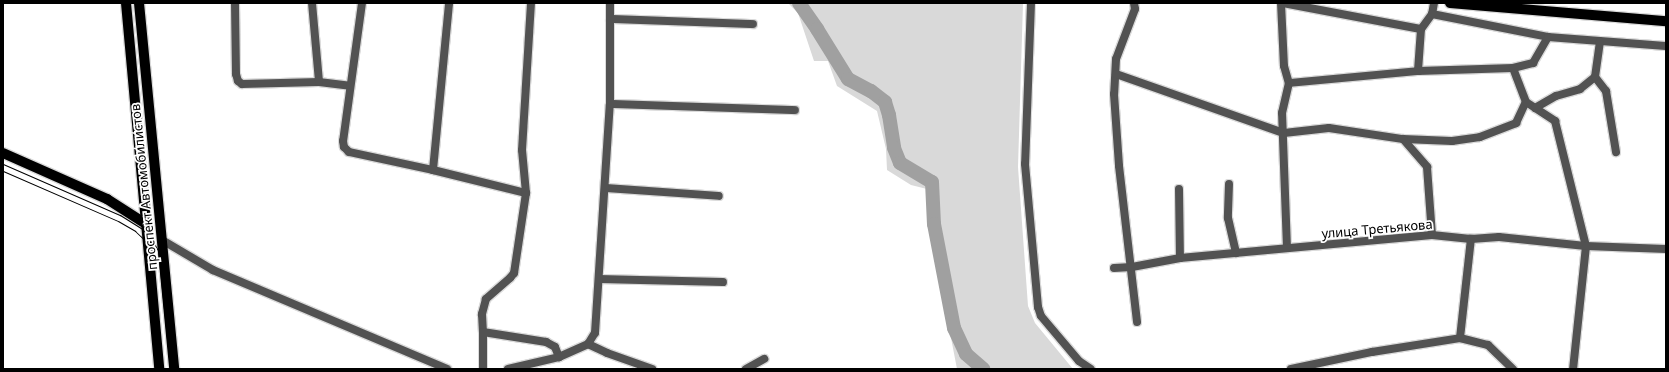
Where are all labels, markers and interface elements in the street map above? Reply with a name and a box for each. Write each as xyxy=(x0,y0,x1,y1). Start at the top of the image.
street label: проспект Автомобилистов xyxy=(128,103,160,271)
street label: улица Третьякова xyxy=(1321,216,1433,242)

